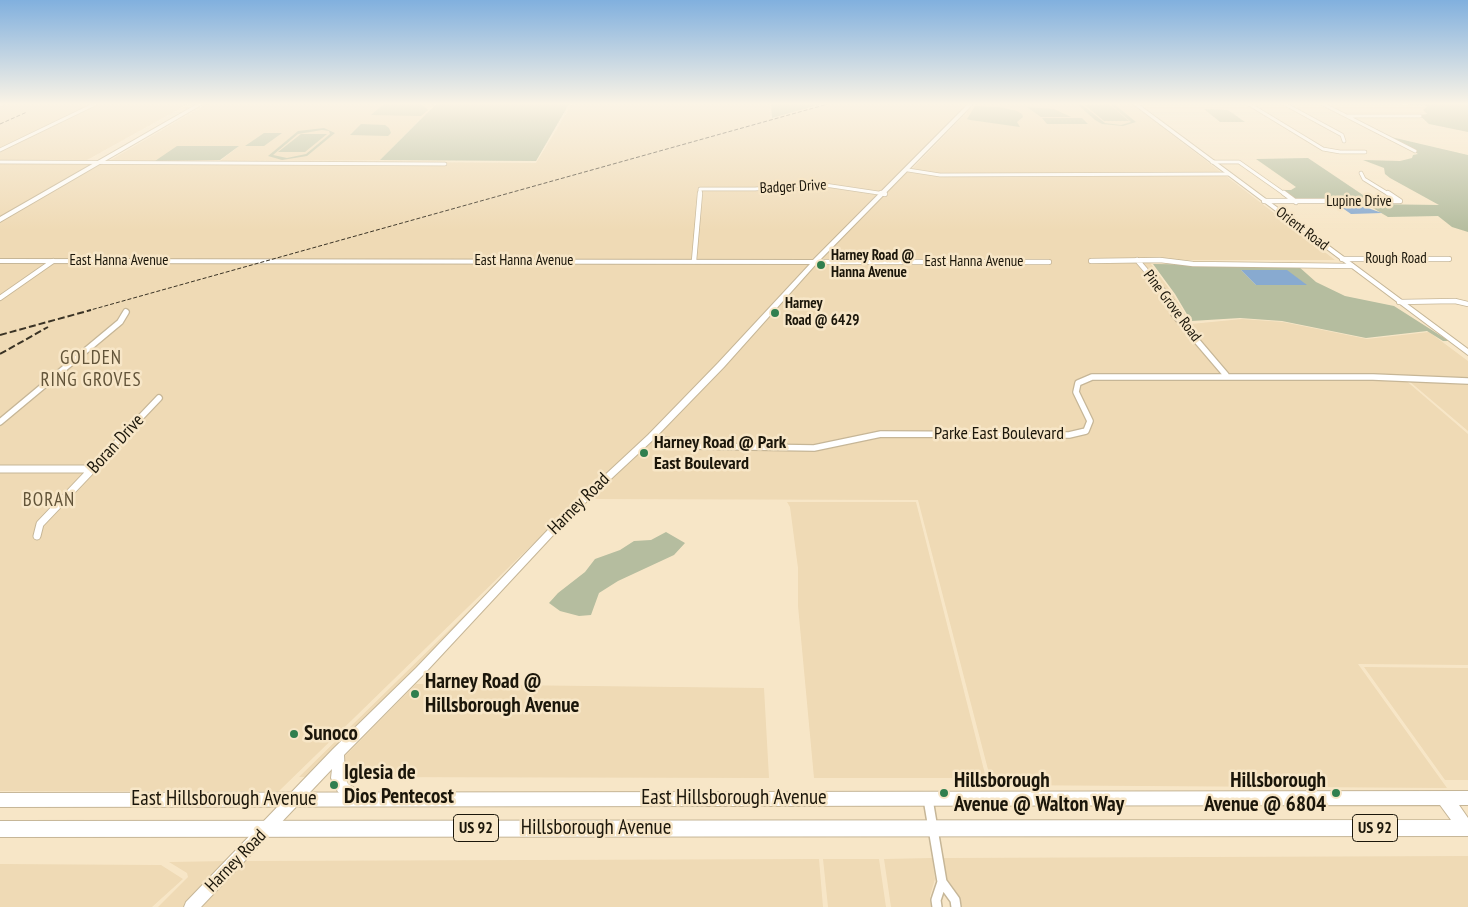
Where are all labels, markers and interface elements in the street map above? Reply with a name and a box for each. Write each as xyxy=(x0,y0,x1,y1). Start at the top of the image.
street label: Badger Drive xyxy=(759,176,827,198)
street label: Lupine Drive xyxy=(1326,193,1392,211)
street label: Orient Road xyxy=(1272,203,1332,255)
place label: Harney Road @ Hanna Avenue xyxy=(831,247,914,282)
street label: Rough Road xyxy=(1365,250,1427,268)
street label: East Hanna Avenue xyxy=(69,252,169,270)
street label: East Hanna Avenue xyxy=(474,252,574,270)
street label: East Hanna Avenue xyxy=(924,253,1024,271)
marker: Harney Road @ Hanna Avenue xyxy=(815,259,827,271)
street label: Pine Grove Road xyxy=(1139,267,1205,345)
place label: Harney Road @ 6429 xyxy=(785,295,860,330)
marker: Harney Road @ 6429 xyxy=(769,307,781,319)
district label: GOLDEN RING GROVES xyxy=(39,348,143,392)
street label: Boran Drive xyxy=(83,410,149,478)
street label: Parke East Boulevard xyxy=(934,423,1064,445)
place label: Harney Road @ Park East Boulevard xyxy=(654,432,786,474)
marker: Harney Road @ Park East Boulevard xyxy=(638,447,650,459)
street label: Harney Road xyxy=(544,469,614,539)
district label: BORAN xyxy=(22,490,76,512)
place label: Harney Road @ Hillsborough Avenue xyxy=(425,669,580,719)
marker: Harney Road @ Hillsborough Avenue xyxy=(409,688,421,700)
place label: Sunoco xyxy=(304,721,358,747)
marker: Sunoco xyxy=(288,728,300,740)
place label: Iglesia de Dios Pentecost xyxy=(344,760,454,810)
place label: Hillsborough Avenue @ Walton Way xyxy=(954,768,1124,818)
place label: Hillsborough Avenue @ 6804 xyxy=(1204,768,1326,818)
marker: Iglesia de Dios Pentecost xyxy=(328,779,340,791)
street label: East Hillsborough Avenue xyxy=(641,785,827,811)
street label: East Hillsborough Avenue xyxy=(131,786,317,812)
marker: Hillsborough Avenue @ Walton Way xyxy=(938,787,950,799)
marker: Hillsborough Avenue @ 6804 xyxy=(1330,787,1342,799)
road number: US 92 xyxy=(454,814,498,841)
road number: US 92 xyxy=(1352,814,1398,841)
street label: Hillsborough Avenue xyxy=(521,815,671,841)
street label: Harney Road xyxy=(201,825,271,897)

